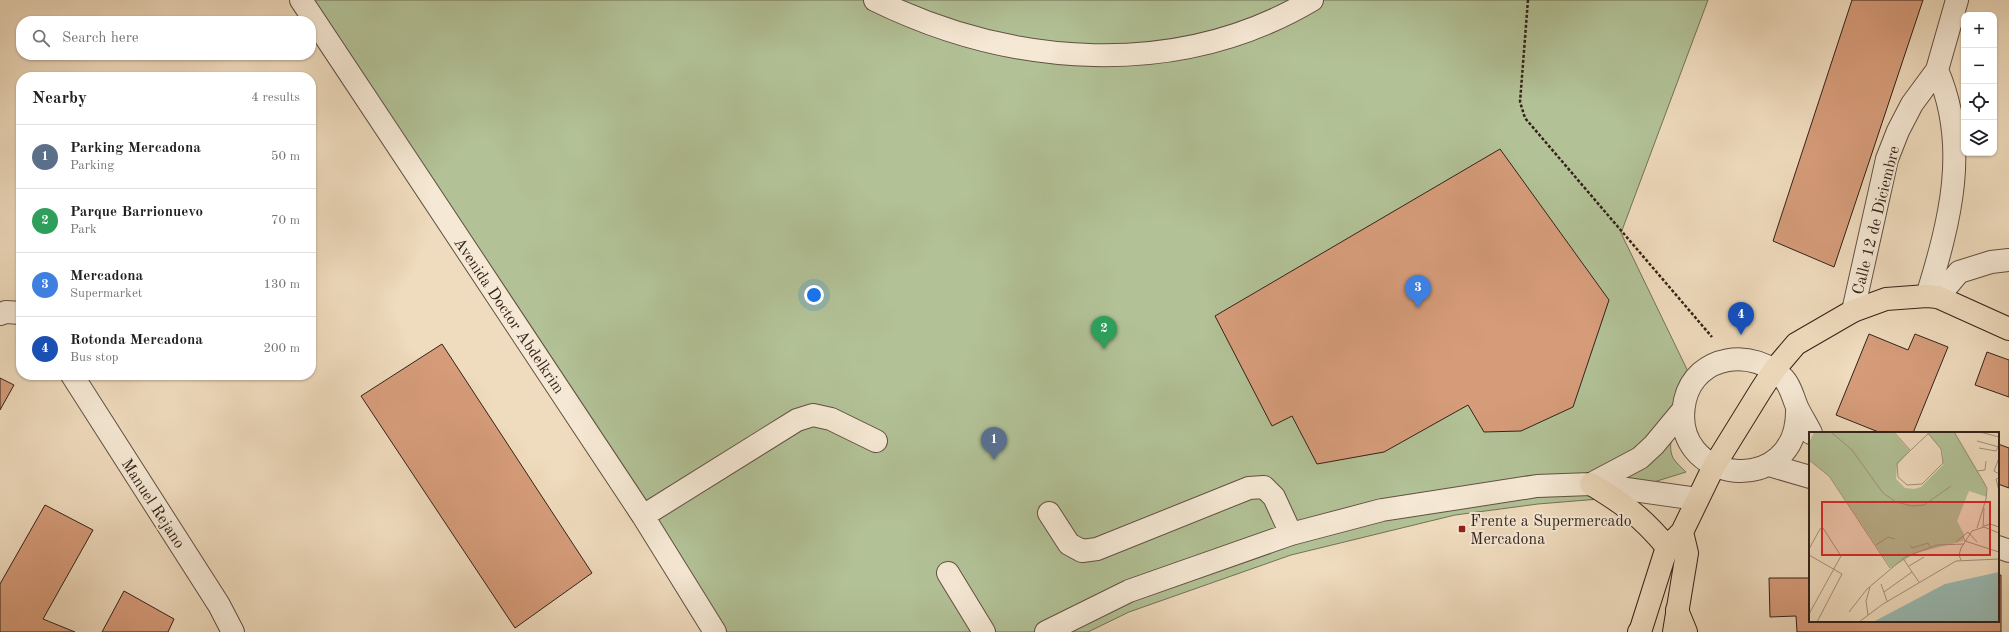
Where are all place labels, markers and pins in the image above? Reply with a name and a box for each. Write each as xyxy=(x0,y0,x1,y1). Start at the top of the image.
pin: 3 xyxy=(1405,275,1431,308)
pin: 4 xyxy=(1728,302,1754,335)
pin: 2 xyxy=(1091,316,1117,349)
pin: 1 xyxy=(981,427,1007,460)
place label: Frente a Supermercado Mercadona xyxy=(1470,514,1632,548)
marker: Frente a Supermercado Mercadona xyxy=(1457,524,1467,534)

